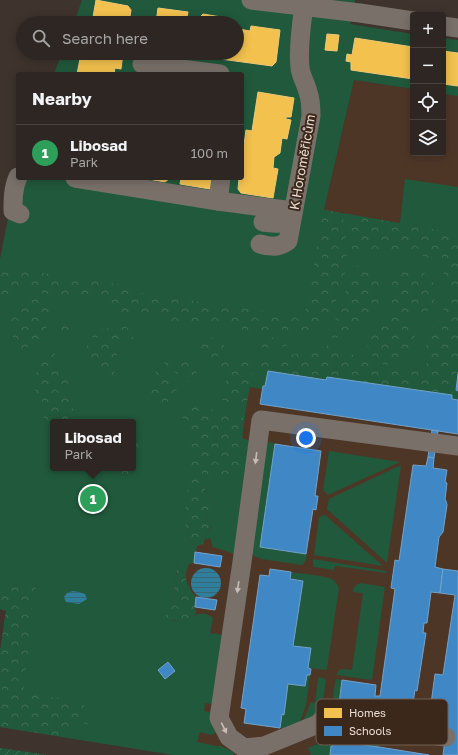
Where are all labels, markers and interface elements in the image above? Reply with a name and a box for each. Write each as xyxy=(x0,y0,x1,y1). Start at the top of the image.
map controls xyxy=(410,12,446,156)
button: + xyxy=(410,12,446,48)
search box xyxy=(16,16,244,60)
icon: search xyxy=(30,27,52,49)
text: Search here xyxy=(62,29,148,47)
button: − xyxy=(410,48,446,84)
button: locate xyxy=(410,84,446,120)
text: Nearby xyxy=(32,88,92,109)
street label: K Horoměřicům xyxy=(286,113,318,211)
button: layers xyxy=(410,120,446,156)
text: Libosad xyxy=(70,136,127,154)
text: 1 xyxy=(42,145,48,161)
text: 100 m xyxy=(191,145,228,161)
text: Park xyxy=(70,154,98,170)
popup xyxy=(50,419,136,471)
text: Libosad xyxy=(64,428,122,446)
your location xyxy=(296,428,316,448)
text: Park xyxy=(64,446,93,462)
one-way arrow xyxy=(252,452,259,464)
pin: 1 xyxy=(80,484,106,514)
one-way arrow xyxy=(235,581,241,593)
legend xyxy=(316,699,448,745)
text: Homes xyxy=(349,706,386,719)
one-way arrow xyxy=(221,723,227,734)
text: Schools xyxy=(349,724,392,737)

